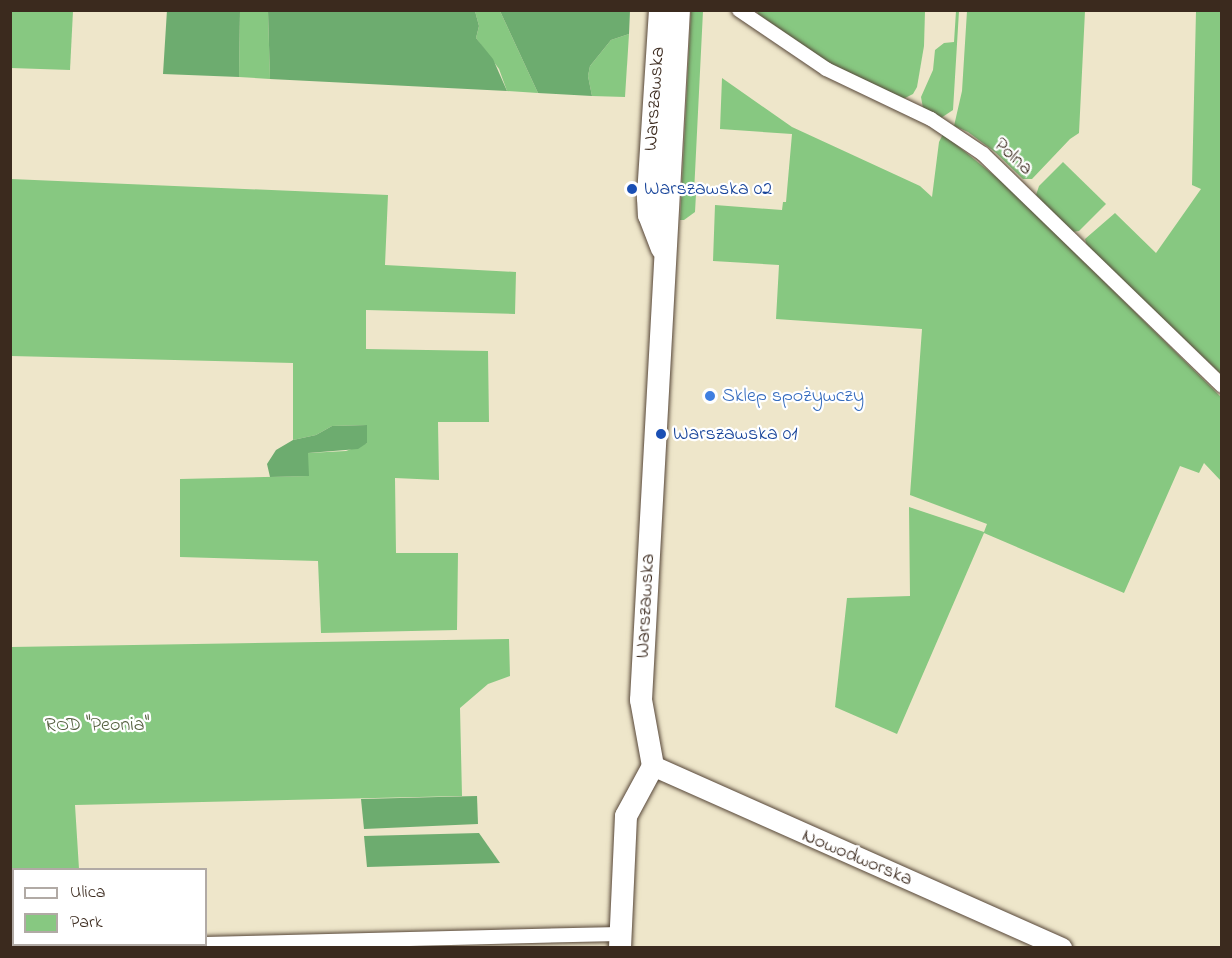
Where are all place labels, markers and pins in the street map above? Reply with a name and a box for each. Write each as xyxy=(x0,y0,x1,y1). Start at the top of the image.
place label: Warszawska 02 xyxy=(644,177,772,201)
marker: Warszawska 02 xyxy=(625,182,639,196)
place label: Sklep spożywczy xyxy=(722,384,864,408)
marker: Sklep spożywczy xyxy=(703,389,717,403)
place label: Warszawska 01 xyxy=(673,422,798,446)
marker: Warszawska 01 xyxy=(654,427,668,441)

